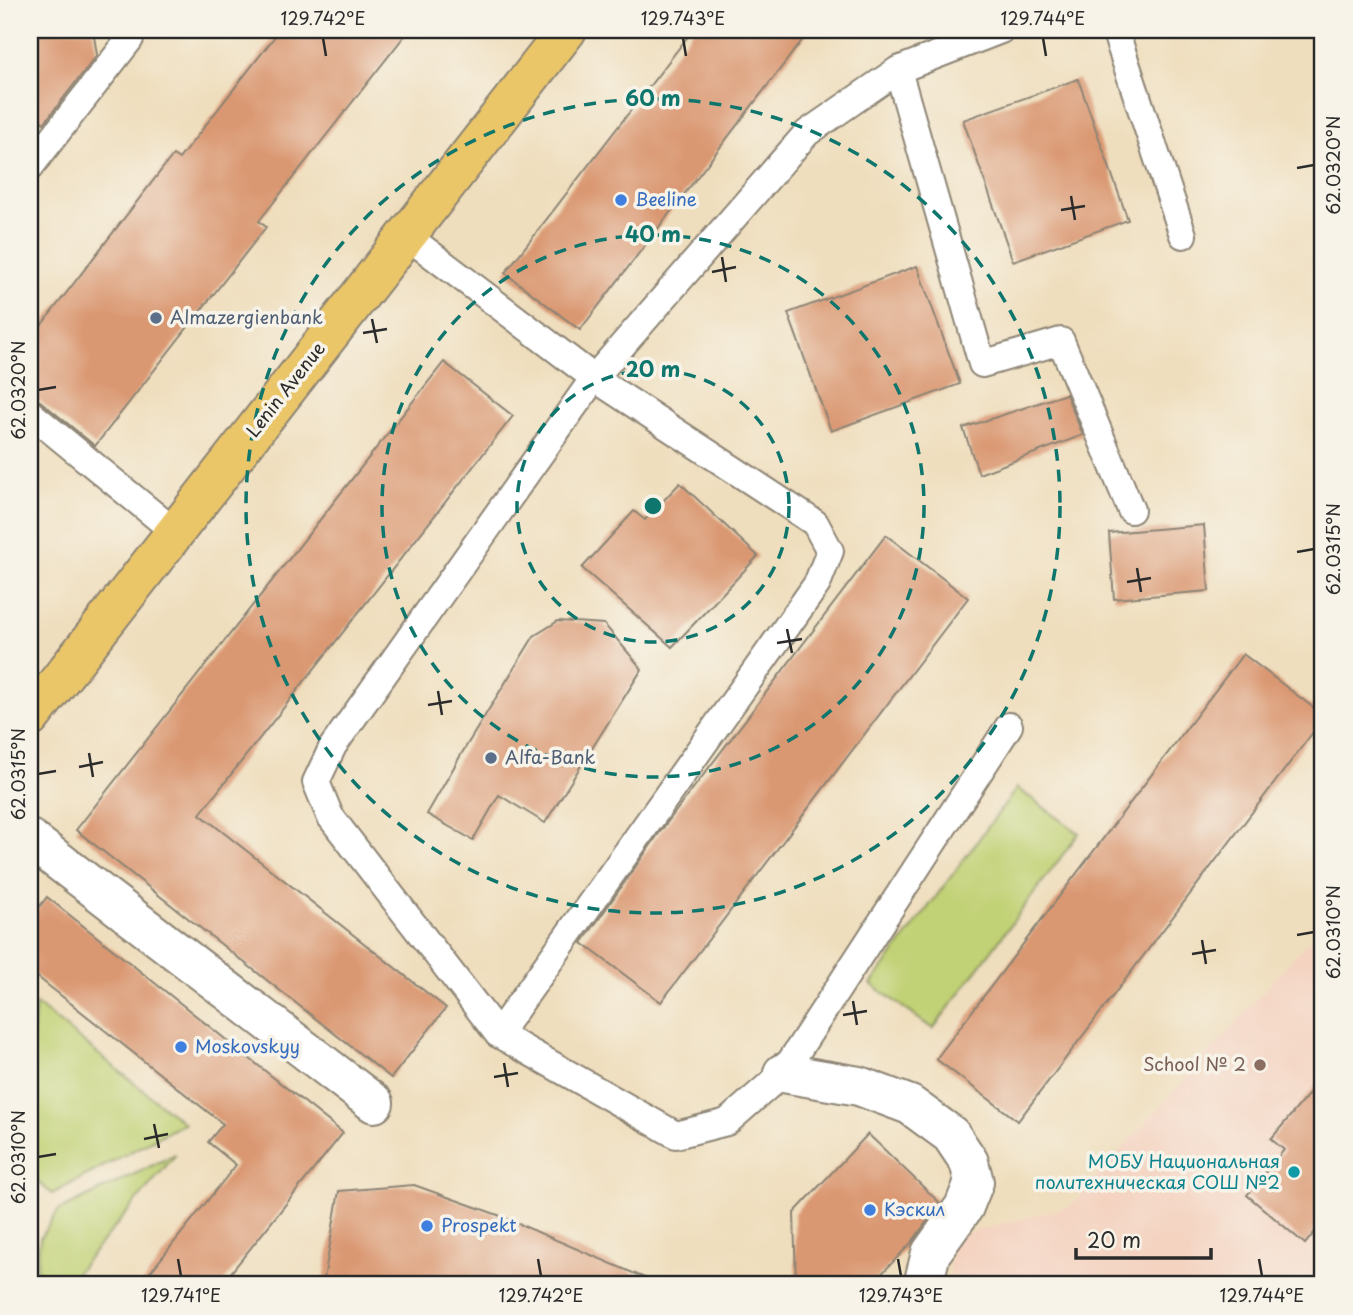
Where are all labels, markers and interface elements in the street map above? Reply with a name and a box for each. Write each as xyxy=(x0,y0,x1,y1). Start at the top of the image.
text: 129.742°E xyxy=(281,4,365,31)
text: 129.743°E xyxy=(641,4,725,31)
text: 129.744°E xyxy=(1001,4,1085,31)
text: 60 m xyxy=(625,81,681,113)
text: 62.0320°N xyxy=(1319,115,1346,215)
place label: Beeline xyxy=(635,185,697,212)
marker: Beeline xyxy=(613,192,629,208)
text: 40 m xyxy=(625,217,681,249)
place label: Almazergienbank xyxy=(170,303,323,330)
marker: Almazergienbank xyxy=(148,310,164,326)
street label: Lenin Avenue xyxy=(239,336,331,442)
text: 62.0320°N xyxy=(4,340,31,440)
text: 20 m xyxy=(626,352,680,384)
centre of rings xyxy=(641,494,665,518)
text: 62.0315°N xyxy=(1319,503,1346,595)
text: 62.0315°N xyxy=(4,728,31,820)
place label: Alfa-Bank xyxy=(505,743,596,770)
marker: Alfa-Bank xyxy=(483,750,499,766)
text: 62.0310°N xyxy=(1319,885,1346,979)
place label: Moskovskyy xyxy=(195,1032,300,1059)
marker: Moskovskyy xyxy=(173,1039,189,1055)
place label: School № 2 xyxy=(1143,1050,1246,1077)
marker: School № 2 xyxy=(1252,1057,1268,1073)
text: 62.0310°N xyxy=(4,1110,31,1204)
place label: МОБУ Национальная политехническая СОШ №2 xyxy=(1035,1147,1280,1195)
marker: МОБУ Национальная политехническая СОШ №2 xyxy=(1286,1164,1302,1180)
place label: Кэскил xyxy=(884,1195,945,1222)
marker: Кэскил xyxy=(862,1202,878,1218)
place label: Prospekt xyxy=(441,1211,517,1238)
scale bar xyxy=(1076,1217,1211,1261)
marker: Prospekt xyxy=(419,1218,435,1234)
text: 20 m xyxy=(1087,1223,1141,1255)
text: 129.741°E xyxy=(141,1281,221,1308)
text: 129.742°E xyxy=(499,1281,583,1308)
text: 129.743°E xyxy=(859,1281,943,1308)
text: 129.744°E xyxy=(1220,1281,1304,1308)

